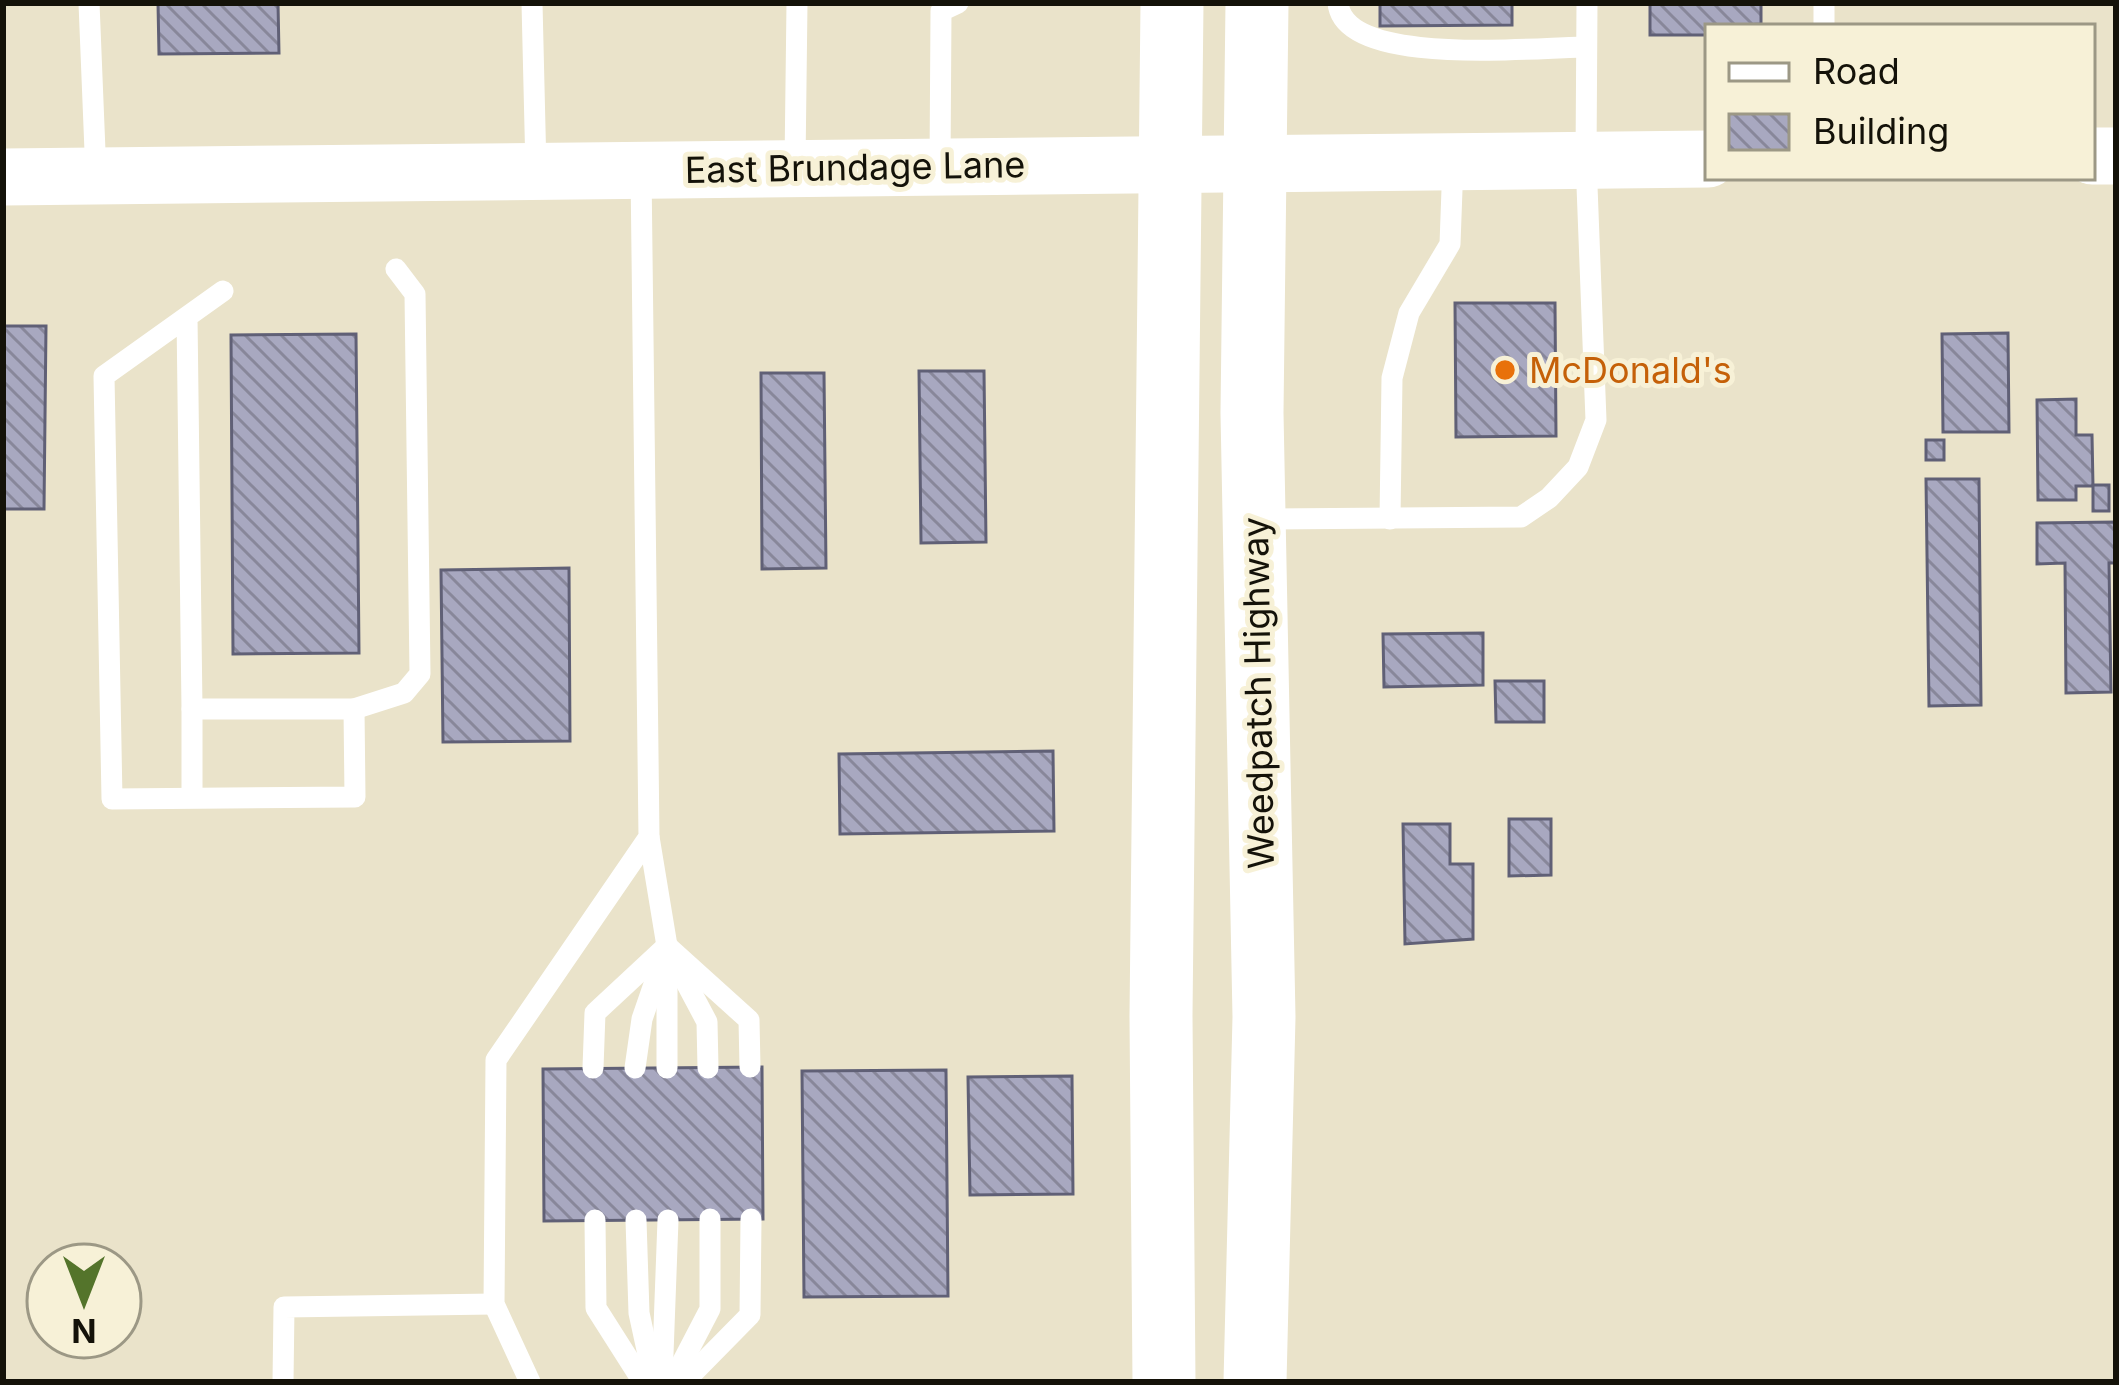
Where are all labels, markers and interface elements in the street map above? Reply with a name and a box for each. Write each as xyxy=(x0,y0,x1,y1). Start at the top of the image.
legend xyxy=(1705,24,2095,180)
text: Road xyxy=(1813,49,1900,93)
text: Building xyxy=(1813,109,1949,153)
street label: East Brundage Lane xyxy=(684,142,1026,192)
place label: McDonald's xyxy=(1529,348,1732,392)
marker: McDonald's xyxy=(1492,357,1518,383)
street label: Weedpatch Highway xyxy=(1233,517,1283,869)
north arrow xyxy=(24,1241,144,1361)
text: N xyxy=(71,1311,97,1351)

